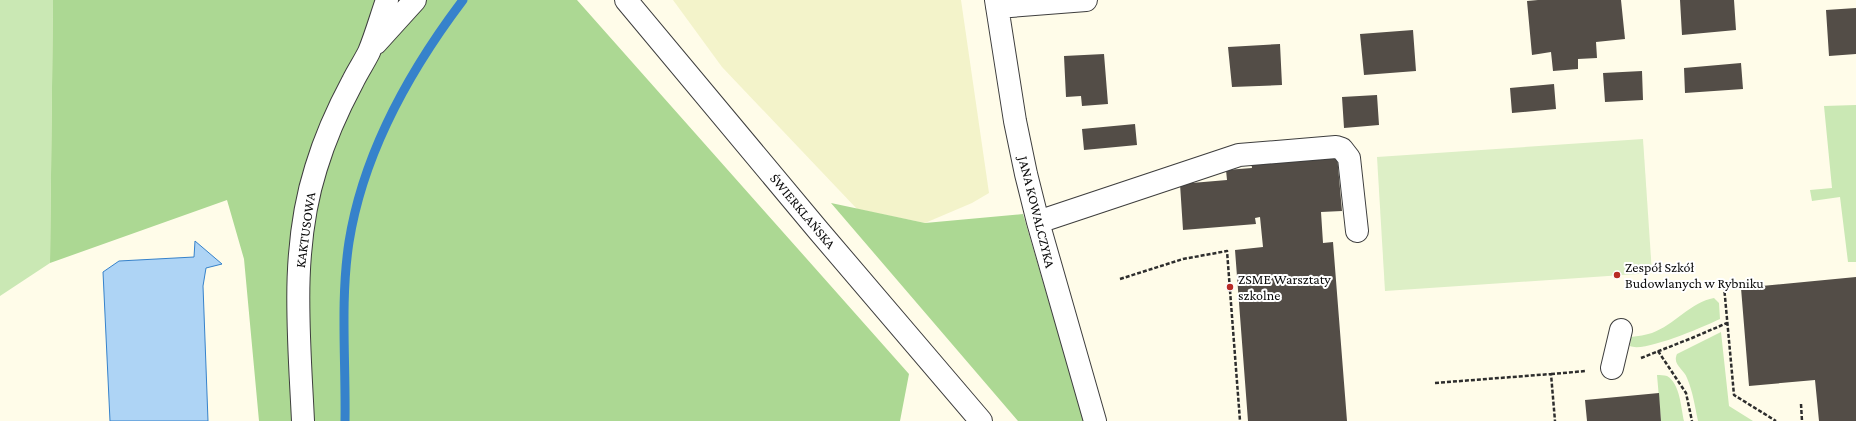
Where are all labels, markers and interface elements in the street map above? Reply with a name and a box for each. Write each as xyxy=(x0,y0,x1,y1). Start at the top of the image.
street label: JANA KOWALCZYKA xyxy=(1015,152,1059,270)
street label: ŚWIERKLAŃSKA xyxy=(767,170,839,252)
street label: KAKTUSOWA xyxy=(292,191,318,269)
place label: Zespół Szkół Budowlanych w Rybniku xyxy=(1625,259,1764,291)
marker: Zespół Szkół Budowlanych w Rybniku xyxy=(1612,270,1622,280)
place label: ZSME Warsztaty szkolne xyxy=(1238,271,1331,303)
marker: ZSME Warsztaty szkolne xyxy=(1225,282,1235,292)

